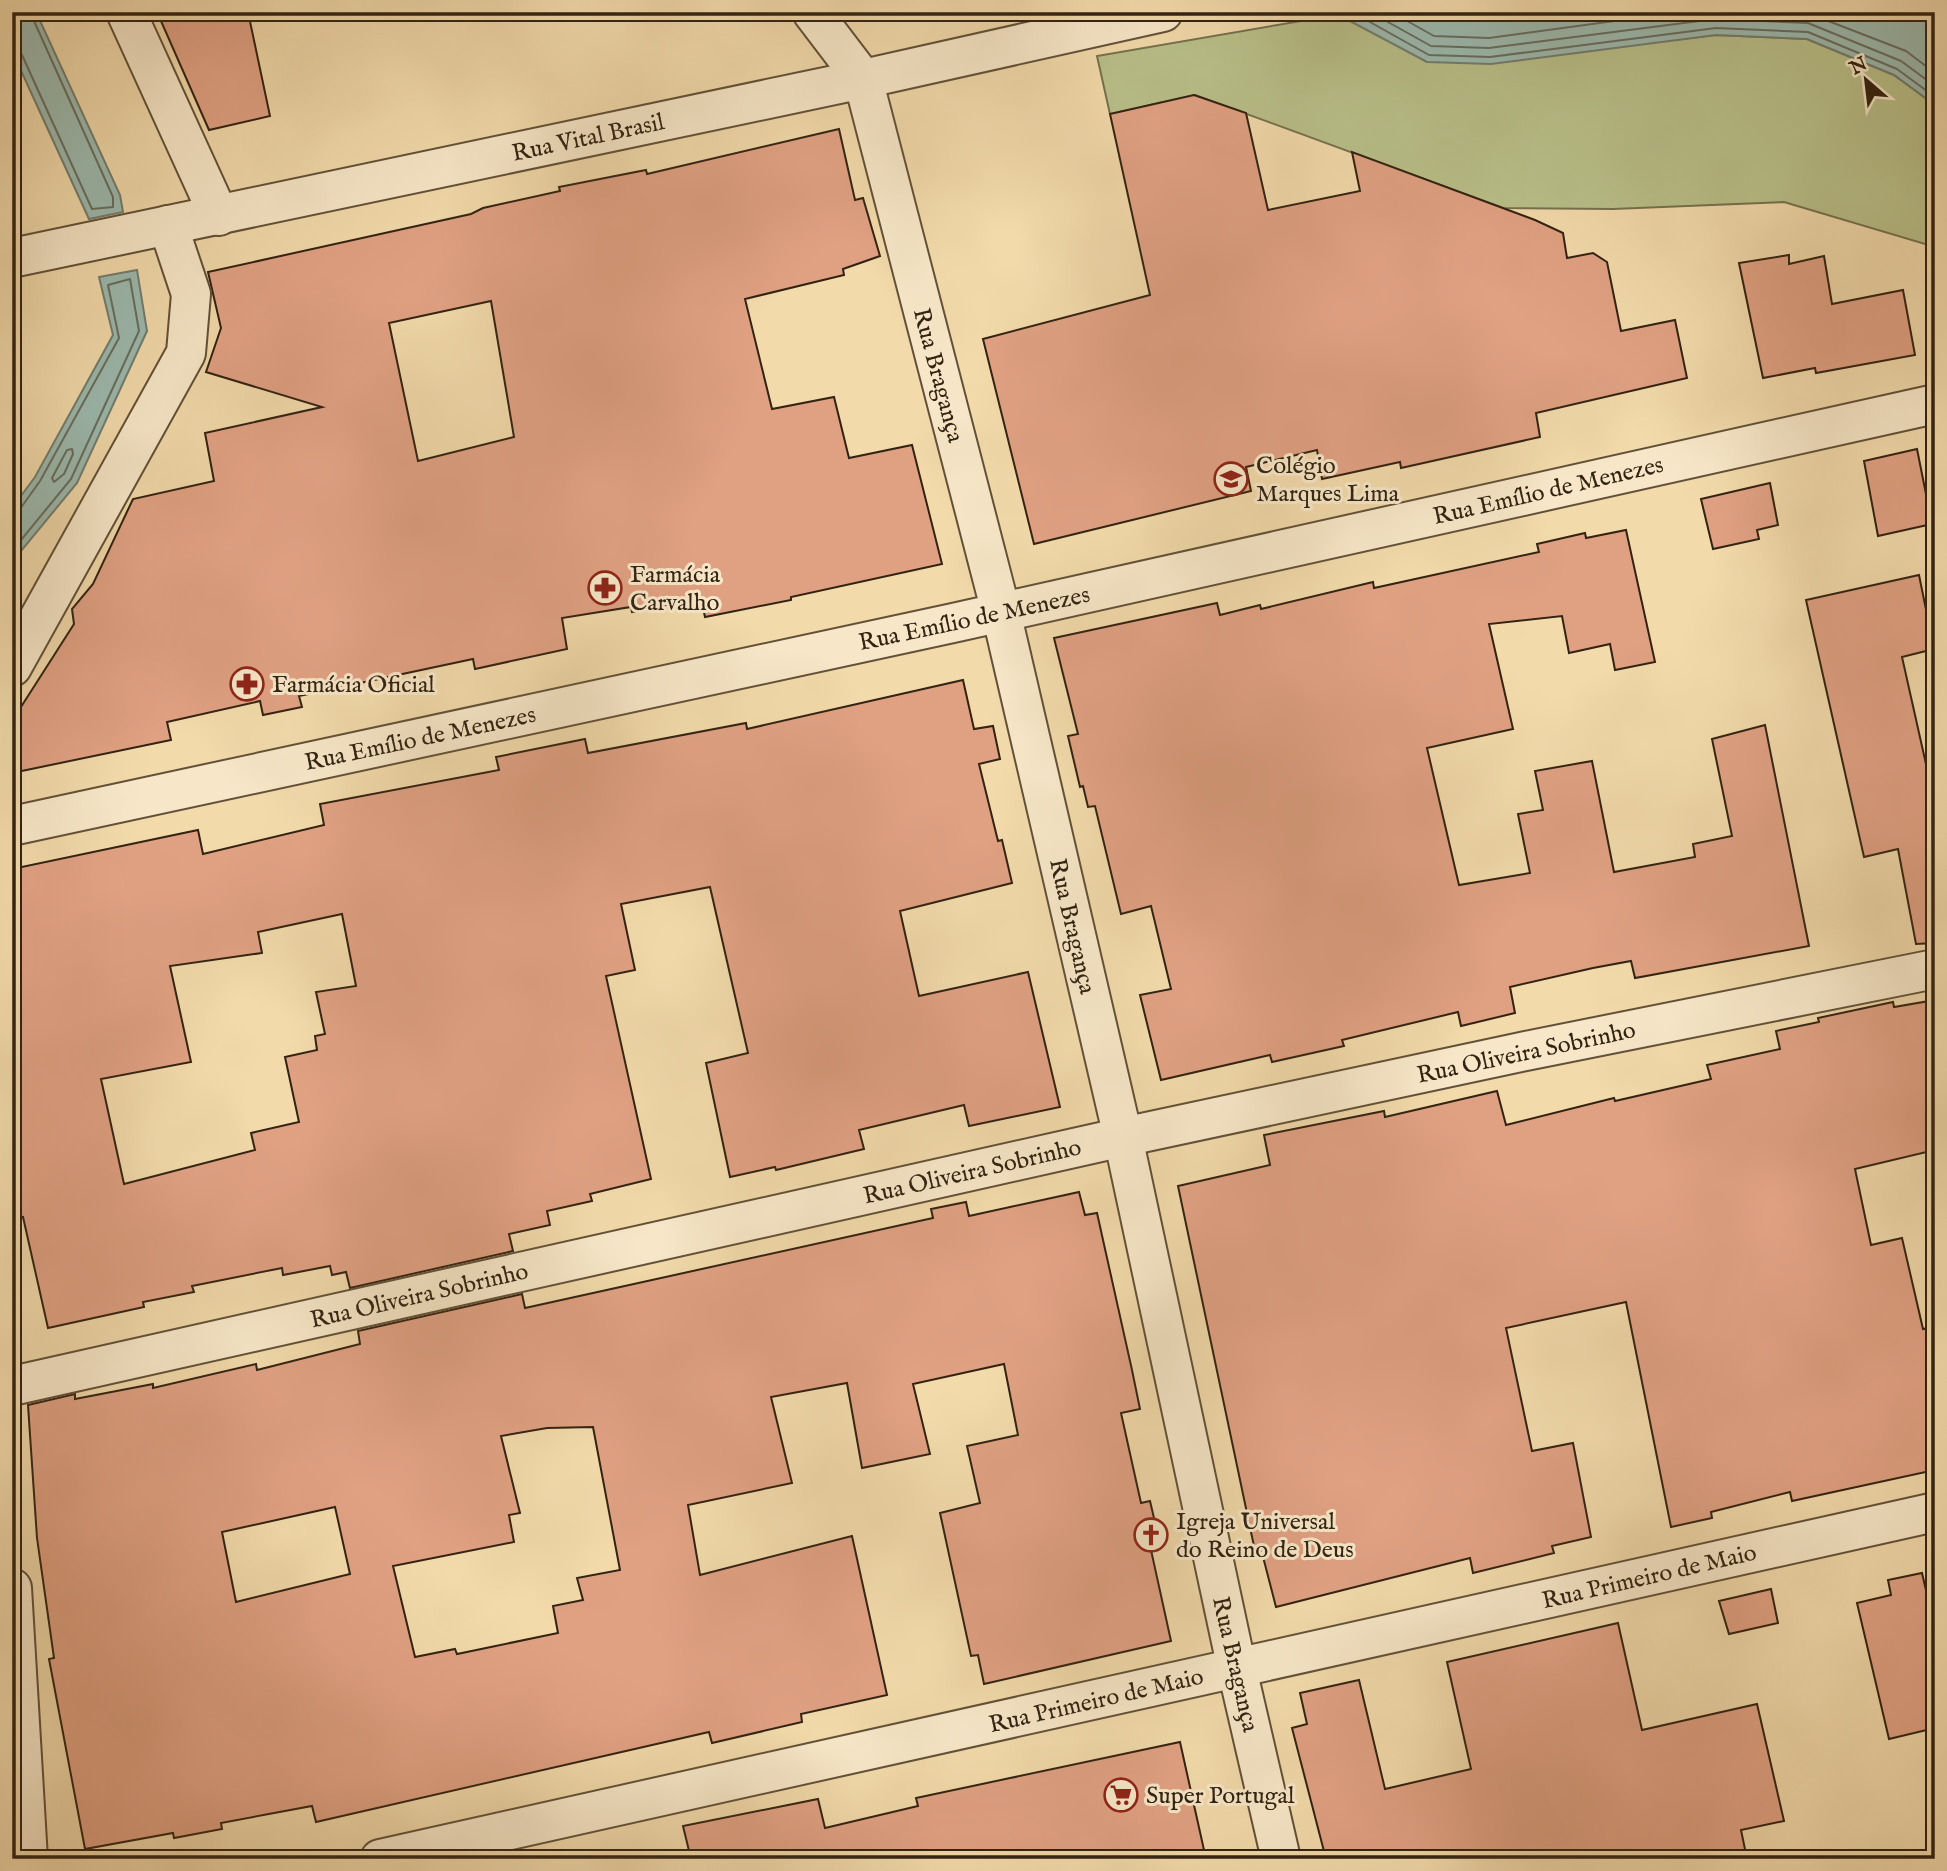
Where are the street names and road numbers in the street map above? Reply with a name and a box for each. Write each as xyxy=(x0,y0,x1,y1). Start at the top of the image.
street label: Rua Vital Brasil xyxy=(509,107,668,170)
street label: Rua Bragança xyxy=(905,305,971,447)
street label: Rua Emílio de Menezes xyxy=(1430,450,1667,533)
street label: Rua Emílio de Menezes xyxy=(856,580,1093,659)
street label: Rua Emílio de Menezes xyxy=(302,700,539,779)
street label: Rua Bragança xyxy=(1041,856,1102,998)
street label: Rua Oliveira Sobrinho xyxy=(1414,1015,1639,1092)
street label: Rua Oliveira Sobrinho xyxy=(860,1132,1085,1213)
street label: Rua Oliveira Sobrinho xyxy=(307,1256,532,1337)
street label: Rua Primeiro de Maio xyxy=(1539,1538,1760,1617)
street label: Rua Bragança xyxy=(1204,1594,1265,1736)
street label: Rua Primeiro de Maio xyxy=(986,1662,1207,1741)

